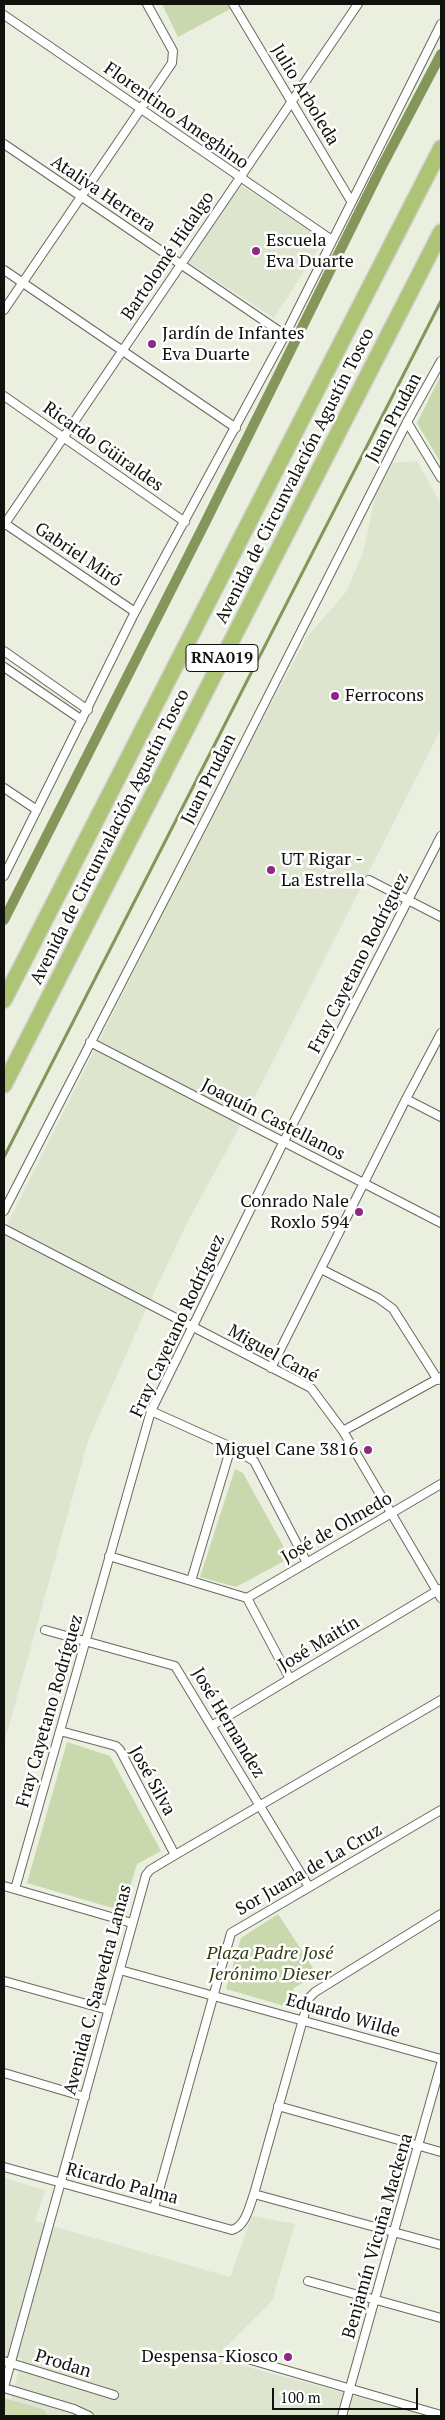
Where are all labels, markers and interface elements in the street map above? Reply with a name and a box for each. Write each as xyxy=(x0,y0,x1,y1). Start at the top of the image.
street label: Julio Arboleda xyxy=(266,41,344,149)
street label: Florentino Ameghino xyxy=(99,58,253,174)
street label: Ataliva Herrera xyxy=(47,151,159,237)
street label: Bartolomé Hidalgo xyxy=(117,188,219,324)
place label: Escuela Eva Duarte xyxy=(266,230,354,272)
marker: Escuela Eva Duarte xyxy=(250,245,262,257)
place label: Jardín de Infantes Eva Duarte xyxy=(162,323,305,366)
street label: Avenida de Circunvalación Agustín Tosco xyxy=(211,325,379,627)
marker: Jardín de Infantes Eva Duarte xyxy=(146,338,158,350)
street label: Juan Prudan xyxy=(361,370,427,466)
street label: Ricardo Güiraldes xyxy=(39,397,167,497)
street label: Gabriel Miró xyxy=(30,518,126,592)
road number: RNA019 xyxy=(186,644,258,671)
place label: Ferrocons xyxy=(345,685,424,707)
street label: Avenida de Circunvalación Agustín Tosco xyxy=(26,686,194,988)
marker: Ferrocons xyxy=(329,690,341,702)
street label: Juan Prudan xyxy=(177,730,241,828)
place label: UT Rigar - La Estrella xyxy=(281,849,365,892)
marker: UT Rigar - La Estrella xyxy=(265,864,277,876)
street label: Fray Cayetano Rodríguez xyxy=(304,869,414,1057)
street label: Joaquín Castellanos xyxy=(198,1074,348,1166)
place label: Conrado Nale Roxlo 594 xyxy=(240,1191,349,1234)
marker: Conrado Nale Roxlo 594 xyxy=(353,1206,365,1218)
street label: Fray Cayetano Rodríguez xyxy=(126,1231,230,1421)
street label: Miguel Cané xyxy=(224,1320,322,1388)
place label: Miguel Cane 3816 xyxy=(215,1439,358,1461)
marker: Miguel Cane 3816 xyxy=(362,1444,374,1456)
street label: José de Olmedo xyxy=(278,1488,396,1568)
street label: Fray Cayetano Rodríguez xyxy=(12,1612,88,1810)
street label: José Maitín xyxy=(275,1612,363,1676)
street label: José Hernandez xyxy=(187,1664,269,1782)
street label: José Silva xyxy=(124,1743,180,1819)
street label: Sor Juana de La Cruz xyxy=(232,1819,386,1921)
street label: Avenida C. Saavedra Lamas xyxy=(60,1882,136,2098)
park label: Plaza Padre José Jerónimo Dieser xyxy=(207,1943,333,1986)
street label: Eduardo Wilde xyxy=(283,1989,403,2043)
street label: Benjamín Vicuña Mackena xyxy=(338,2131,418,2341)
street label: Ricardo Palma xyxy=(63,2159,181,2209)
street label: Prodan xyxy=(32,2345,94,2383)
place label: Despensa-Kiosco xyxy=(141,2346,278,2368)
marker: Despensa-Kiosco xyxy=(282,2351,294,2363)
scale bar xyxy=(275,2378,421,2410)
text: 100 m xyxy=(280,2387,321,2407)

